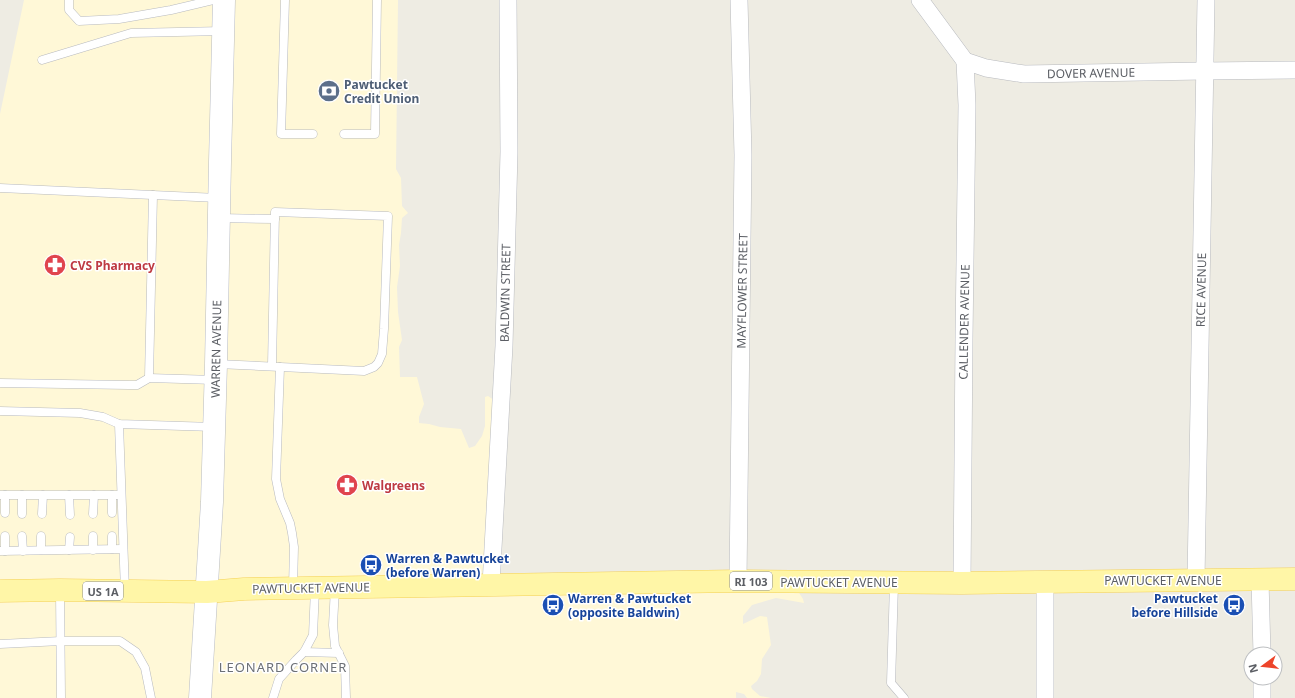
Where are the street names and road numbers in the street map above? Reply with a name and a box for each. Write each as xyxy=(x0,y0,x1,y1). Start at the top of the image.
street label: DOVER AVENUE xyxy=(1047,64,1135,82)
street label: MAYFLOWER STREET xyxy=(732,233,752,349)
street label: BALDWIN STREET xyxy=(496,243,514,342)
street label: RICE AVENUE xyxy=(1192,253,1210,327)
street label: CALLENDER AVENUE xyxy=(954,264,974,380)
street label: WARREN AVENUE xyxy=(207,300,225,398)
road number: RI 103 xyxy=(730,572,772,590)
street label: PAWTUCKET AVENUE xyxy=(1104,572,1222,589)
street label: PAWTUCKET AVENUE xyxy=(780,574,898,591)
street label: PAWTUCKET AVENUE xyxy=(252,578,370,598)
road number: US 1A xyxy=(83,582,123,600)

